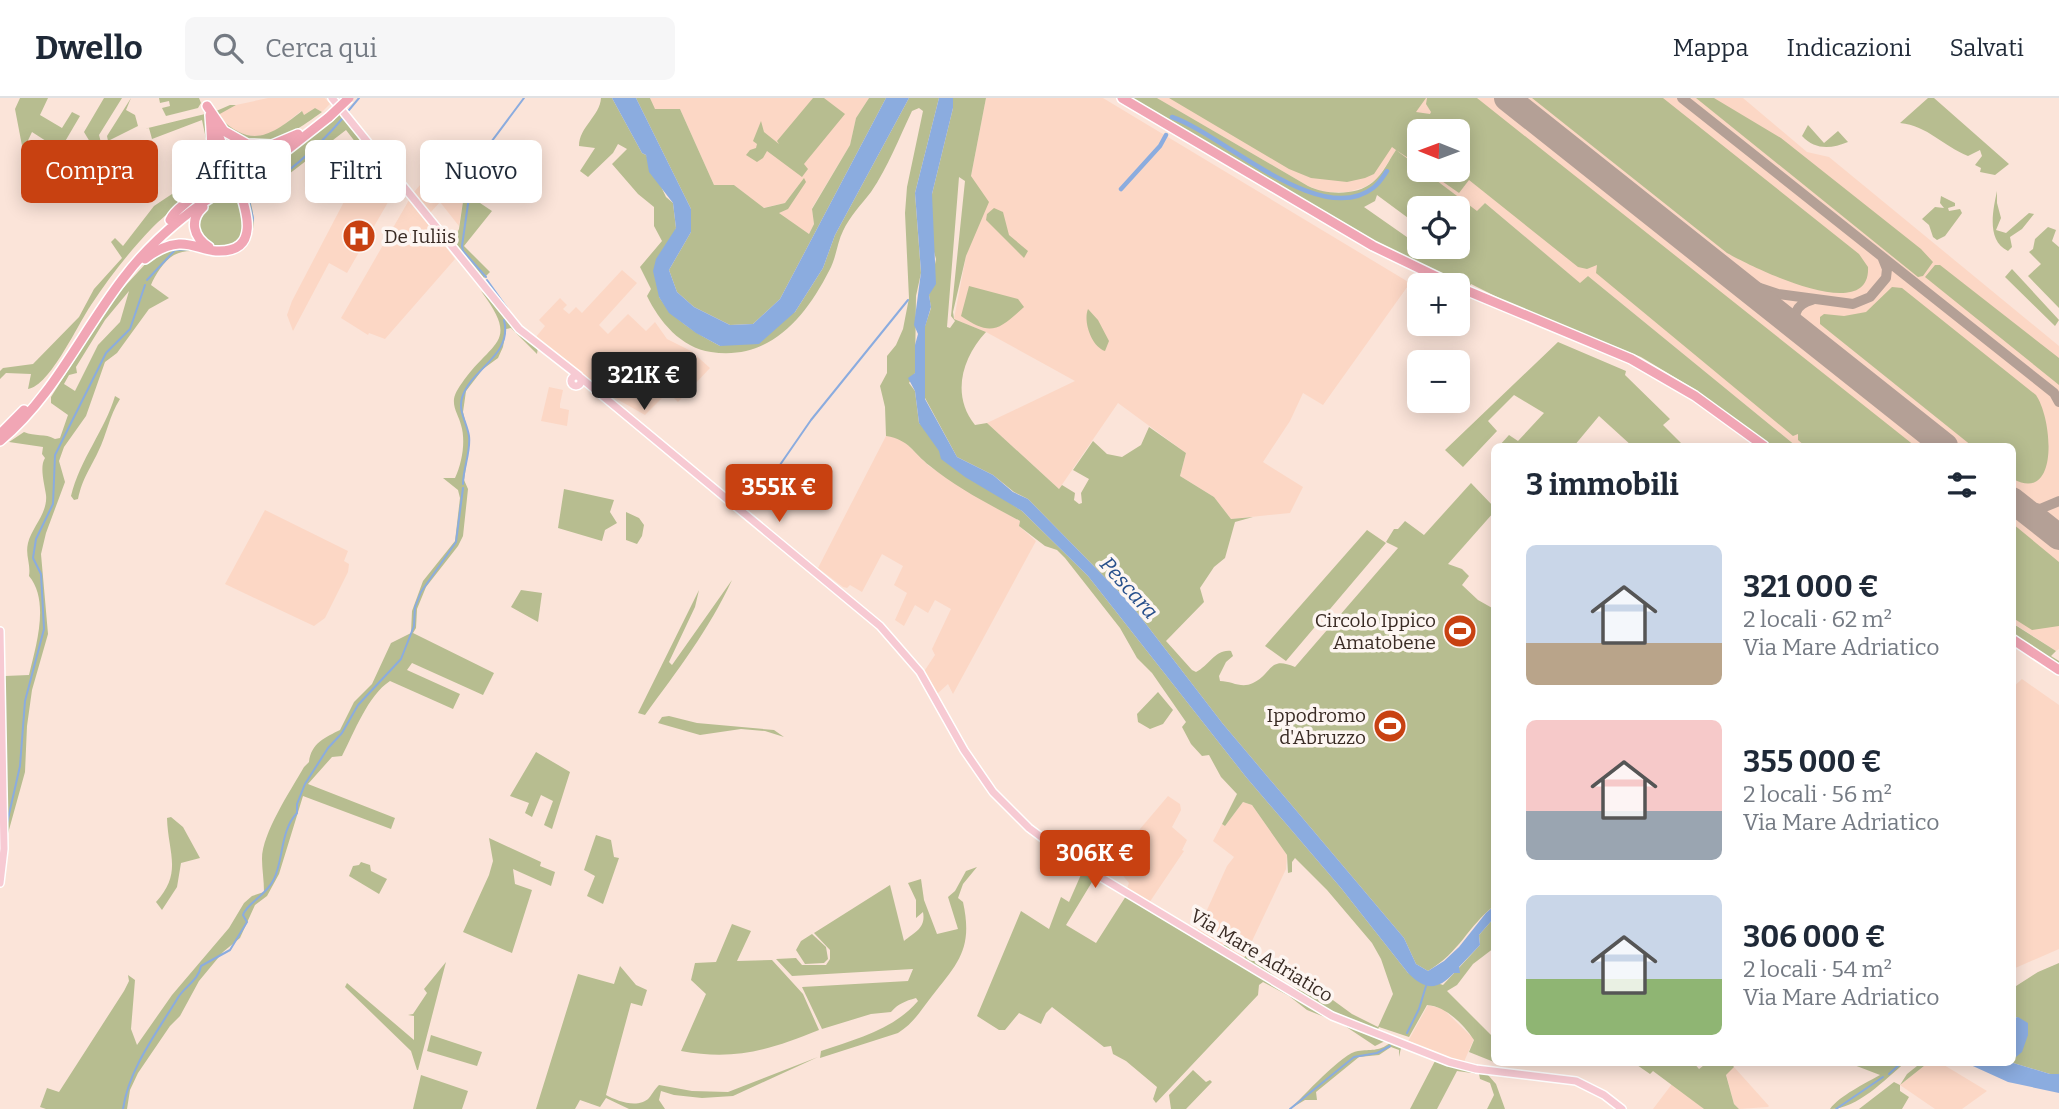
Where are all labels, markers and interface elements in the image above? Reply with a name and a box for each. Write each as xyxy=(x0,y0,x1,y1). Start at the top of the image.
search box xyxy=(185,17,675,80)
text: Dwello xyxy=(35,28,143,68)
icon: search xyxy=(209,29,247,67)
text: Cerca qui xyxy=(265,33,377,64)
text: Mappa xyxy=(1673,34,1749,62)
text: Indicazioni xyxy=(1787,34,1911,62)
text: Salvati xyxy=(1949,34,2024,62)
north arrow xyxy=(1407,119,1470,182)
map controls xyxy=(1407,119,1470,413)
chip: Compra xyxy=(21,140,158,203)
chip: Affitta xyxy=(172,140,291,203)
chip: Filtri xyxy=(305,140,406,203)
chip: Nuovo xyxy=(420,140,542,203)
button: locate xyxy=(1407,196,1470,259)
hospital icon: De Iuliis xyxy=(340,217,378,255)
place label: De Iuliis xyxy=(384,225,456,248)
button: + xyxy=(1407,273,1470,336)
button: − xyxy=(1407,350,1470,413)
pin: 321K € xyxy=(587,352,701,412)
text: 321K € xyxy=(608,361,680,389)
pin: 355K € xyxy=(722,464,836,524)
icon: filters xyxy=(1943,466,1981,504)
text: 3 immobili xyxy=(1526,467,1679,503)
text: 355K € xyxy=(741,473,817,501)
water label: Pescara xyxy=(1094,551,1164,625)
text: 321 000 € xyxy=(1743,569,1879,605)
icon: home xyxy=(1582,573,1666,657)
text: 2 locali · 62 m² xyxy=(1743,605,1892,633)
place label: Circolo Ippico Amatobene xyxy=(1315,609,1436,654)
sports icon: Circolo Ippico Amatobene xyxy=(1441,612,1479,650)
text: Via Mare Adriatico xyxy=(1743,633,1939,661)
place label: Ippodromo d'Abruzzo xyxy=(1267,704,1366,749)
sports icon: Ippodromo d'Abruzzo xyxy=(1371,707,1409,745)
text: 355 000 € xyxy=(1743,744,1882,780)
icon: home xyxy=(1582,748,1666,832)
text: 2 locali · 56 m² xyxy=(1743,780,1892,808)
text: Via Mare Adriatico xyxy=(1743,808,1939,836)
pin: 306K € xyxy=(1038,830,1152,890)
text: 306K € xyxy=(1056,839,1134,867)
street label: Via Mare Adriatico xyxy=(1186,904,1337,1007)
text: 306 000 € xyxy=(1743,919,1886,955)
icon: home xyxy=(1582,923,1666,1007)
text: 2 locali · 54 m² xyxy=(1743,955,1892,983)
text: Via Mare Adriatico xyxy=(1743,983,1939,1011)

